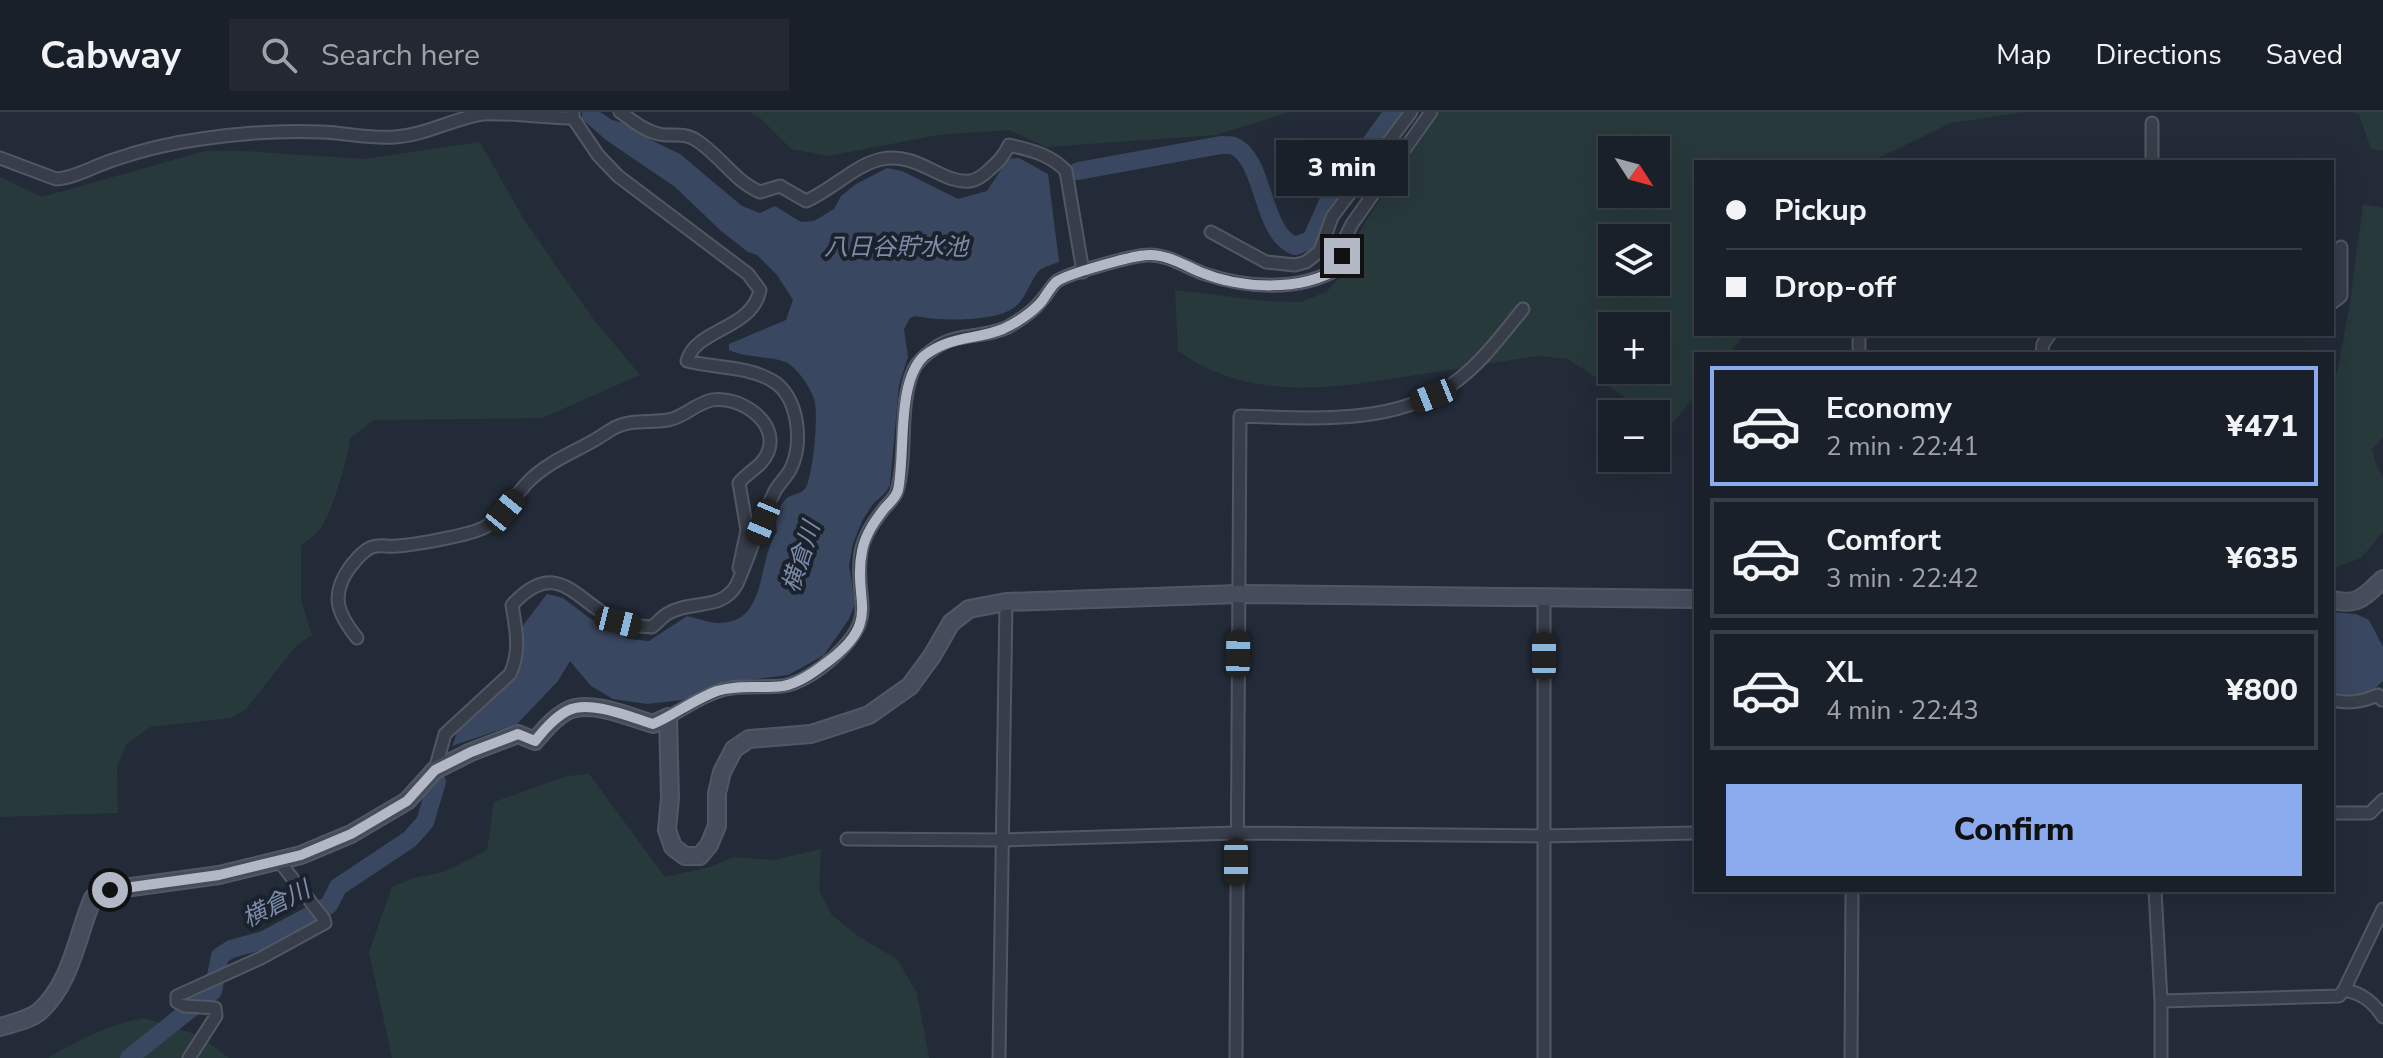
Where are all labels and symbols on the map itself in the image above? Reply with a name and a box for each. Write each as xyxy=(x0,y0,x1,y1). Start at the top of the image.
north arrow xyxy=(1598,136,1670,208)
callout: 3 min xyxy=(1276,140,1408,196)
water label: 八日谷貯水池 xyxy=(824,231,970,263)
route end xyxy=(1324,238,1360,274)
car xyxy=(1406,376,1460,416)
car xyxy=(481,485,529,537)
car xyxy=(743,495,783,549)
water label: 横倉川 xyxy=(775,515,828,596)
car xyxy=(592,605,644,639)
car xyxy=(1226,630,1250,678)
car xyxy=(1532,632,1556,680)
car xyxy=(1224,838,1248,886)
route start xyxy=(92,872,128,908)
water label: 横倉川 xyxy=(237,872,318,935)

